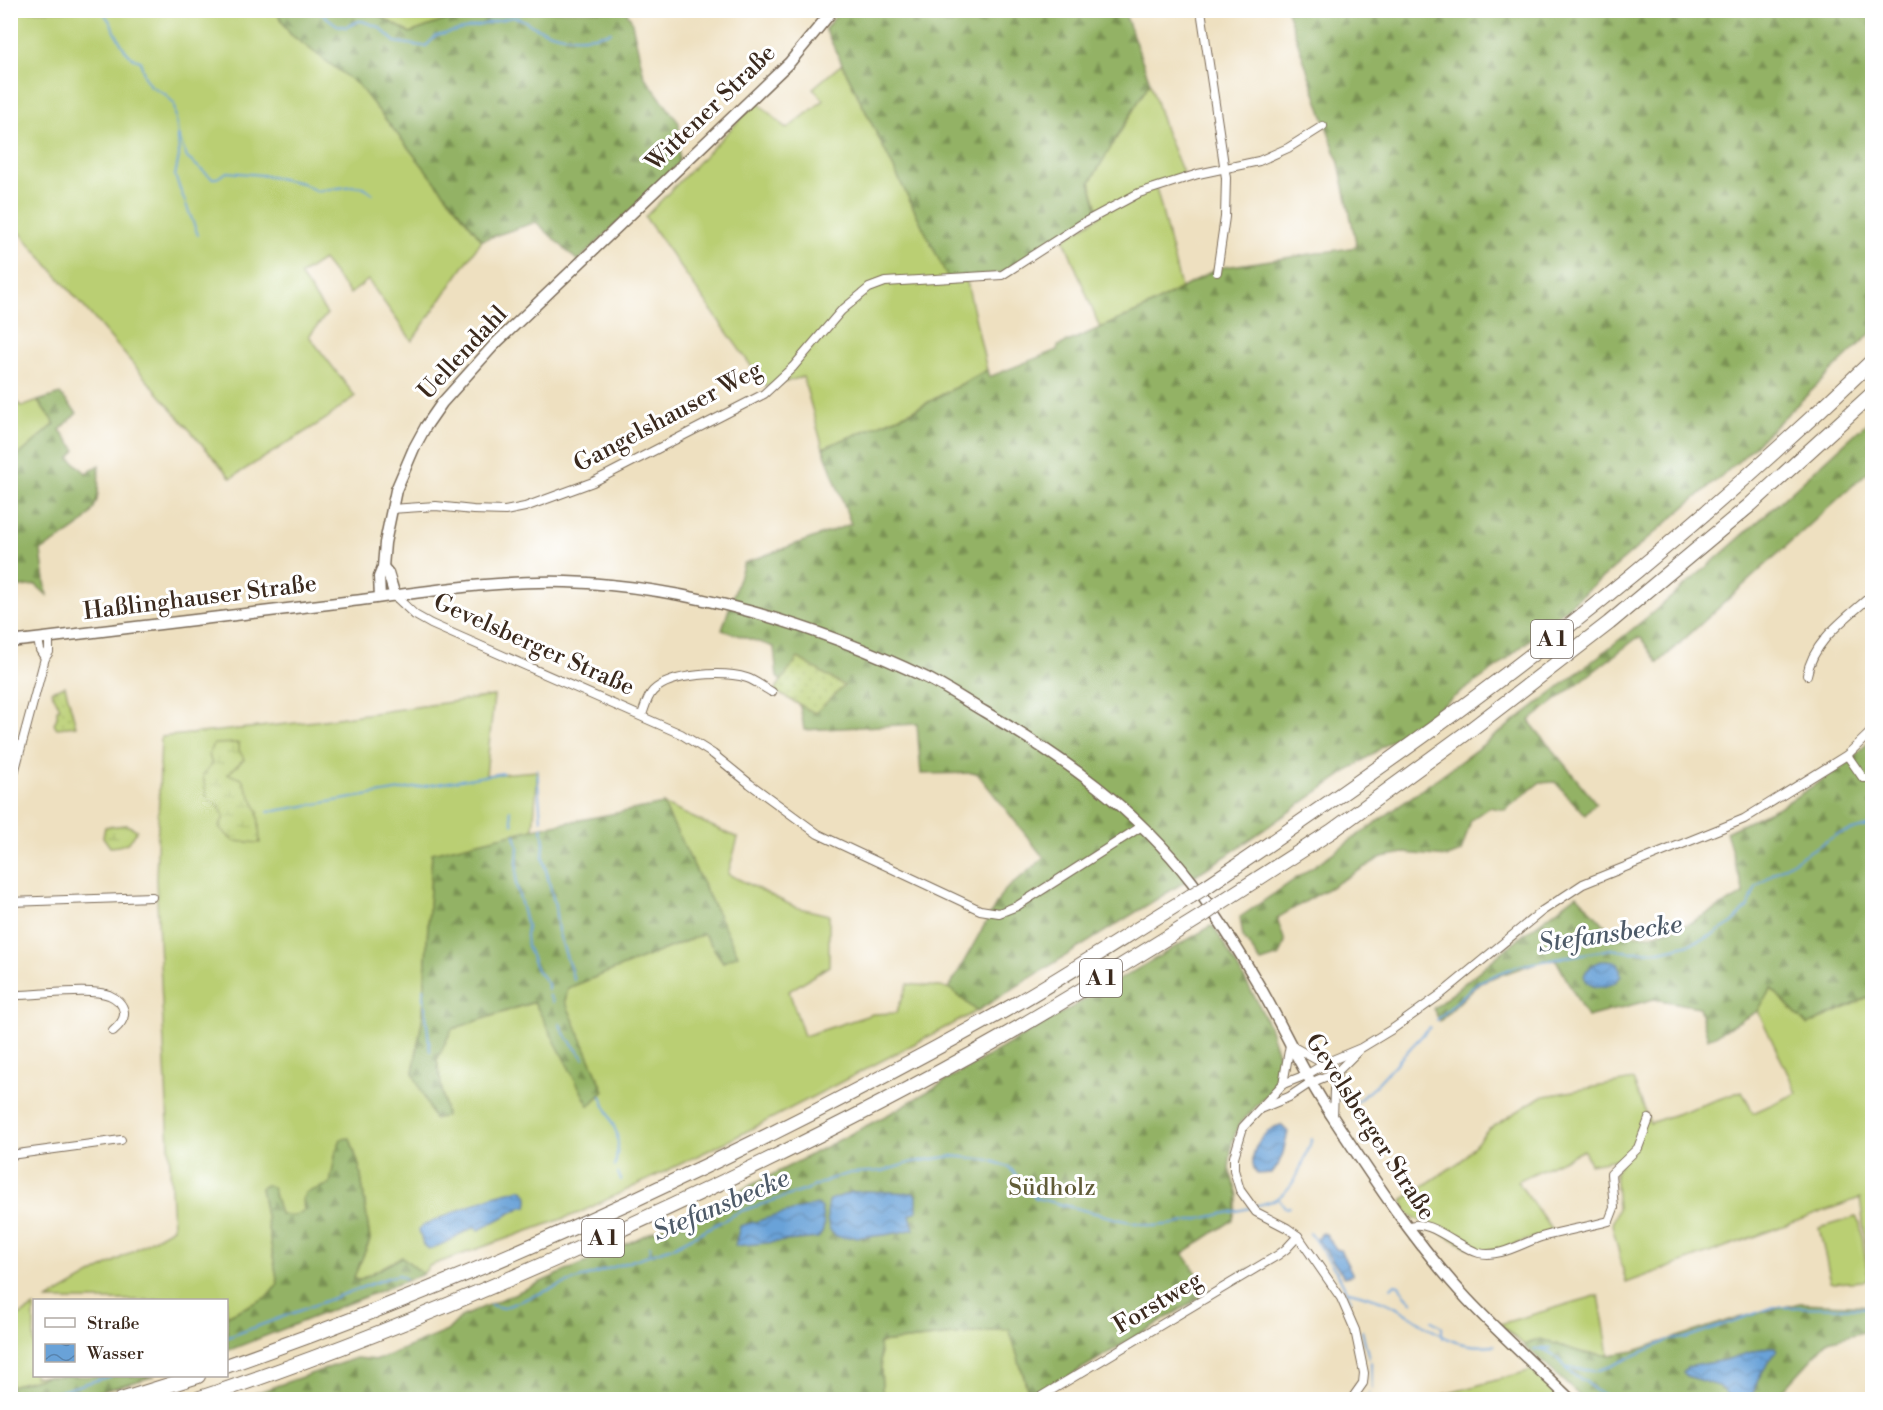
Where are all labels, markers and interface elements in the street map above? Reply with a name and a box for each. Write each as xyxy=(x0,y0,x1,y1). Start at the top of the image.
street label: Wittener Straße xyxy=(639,38,782,178)
street label: Uellendahl xyxy=(412,300,514,406)
street label: Gangelshauser Weg xyxy=(569,354,768,479)
street label: Haßlinghauser Straße xyxy=(82,569,318,627)
street label: Gevelsberger Straße xyxy=(429,587,639,703)
road number: A 1 xyxy=(1531,620,1573,658)
water label: Stefansbecke xyxy=(1536,908,1684,960)
road number: A 1 xyxy=(1080,959,1122,997)
street label: Gevelsberger Straße xyxy=(1298,1028,1442,1226)
water label: Stefansbecke xyxy=(648,1162,794,1248)
park label: Südholz xyxy=(1008,1173,1096,1203)
road number: A 1 xyxy=(582,1219,624,1257)
street label: Forstweg xyxy=(1108,1265,1208,1341)
legend xyxy=(33,1299,228,1377)
text: Straße xyxy=(87,1312,140,1335)
text: Wasser xyxy=(86,1342,144,1365)

